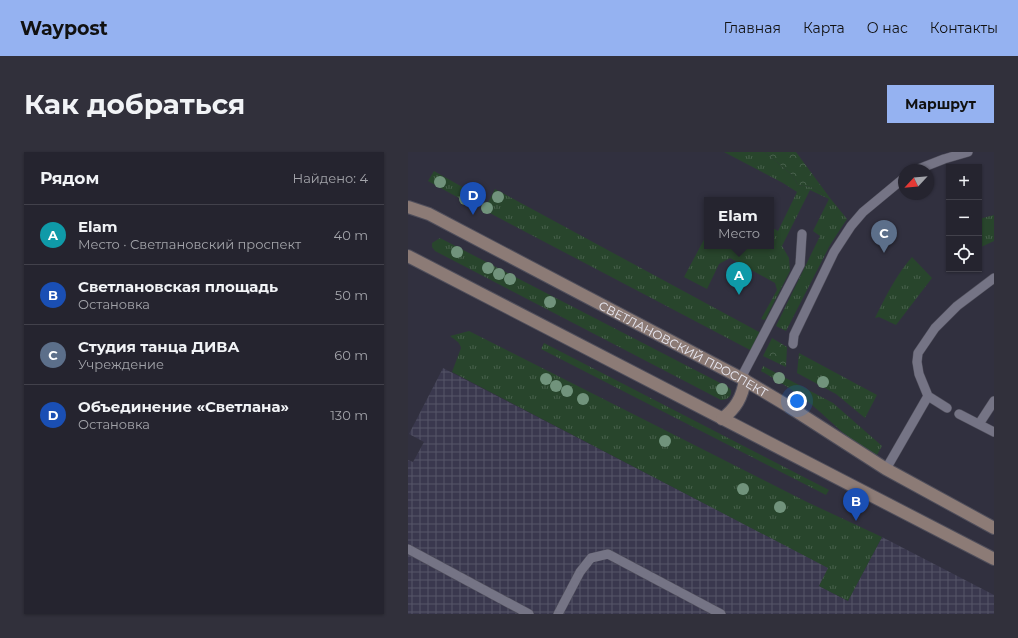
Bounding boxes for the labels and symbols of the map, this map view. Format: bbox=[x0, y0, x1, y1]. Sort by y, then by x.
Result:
north arrow bbox=[898, 164, 934, 200]
pin: D bbox=[460, 182, 486, 215]
pin: C bbox=[871, 220, 897, 253]
pin: A bbox=[726, 262, 752, 295]
street label: СВЕТЛАНОВСКИЙ ПРОСПЕКТ bbox=[596, 297, 771, 400]
your location bbox=[787, 391, 807, 411]
pin: B bbox=[843, 488, 869, 521]

